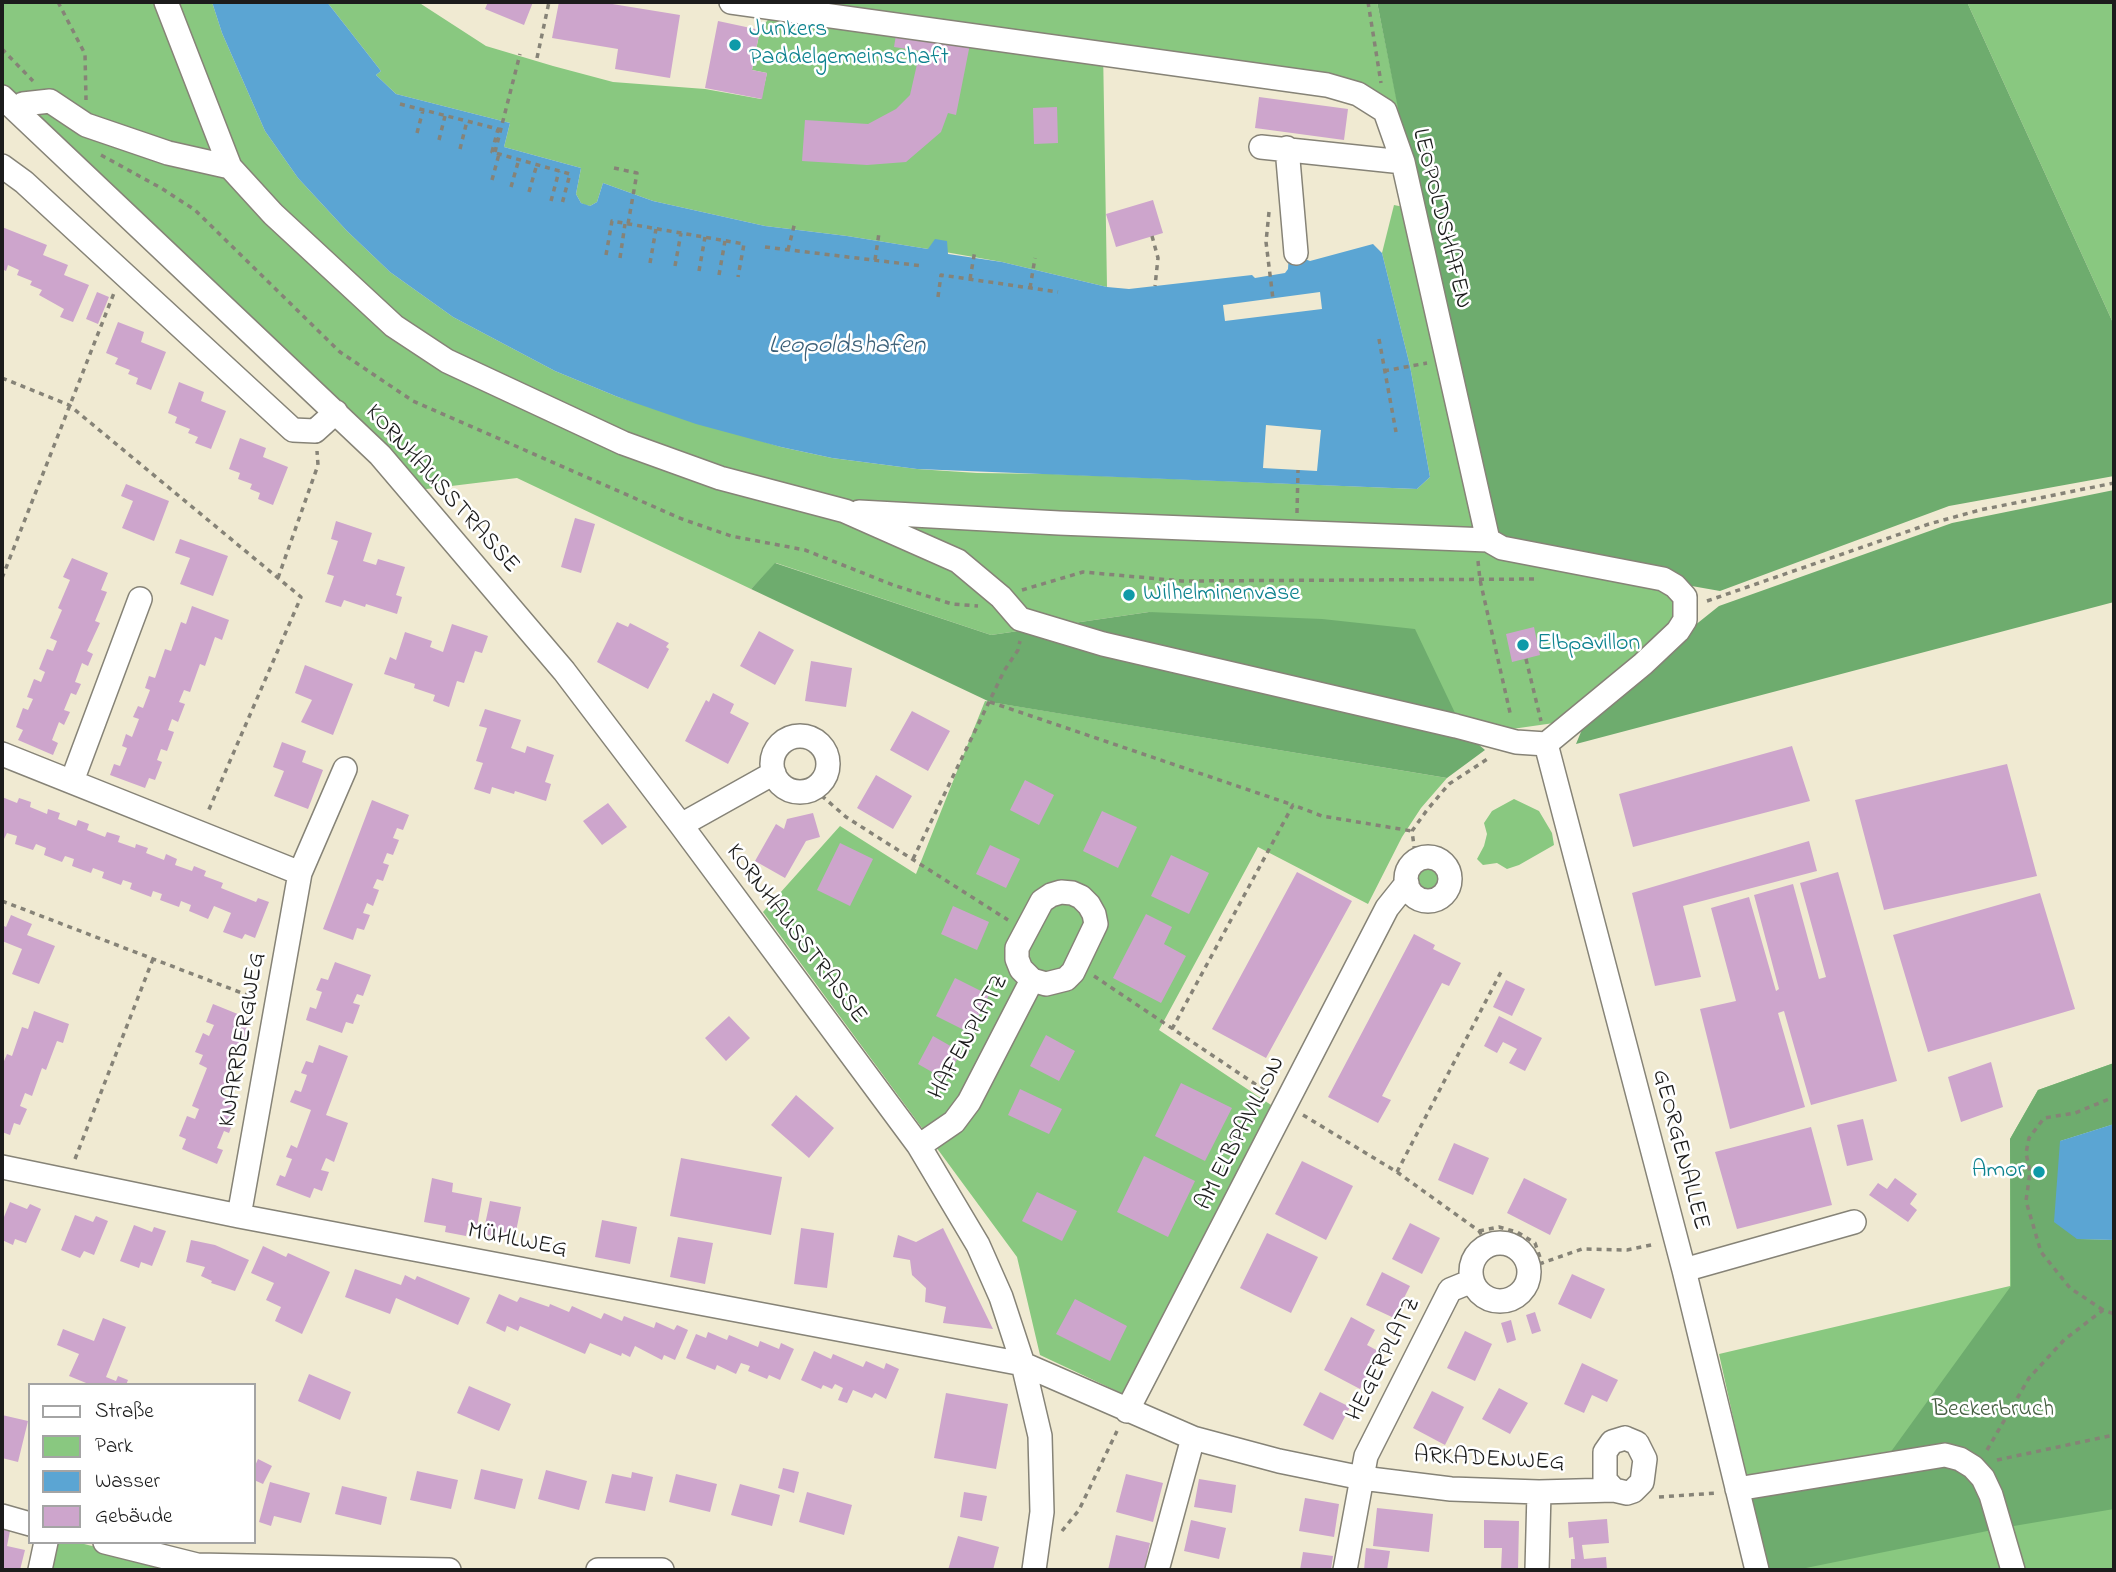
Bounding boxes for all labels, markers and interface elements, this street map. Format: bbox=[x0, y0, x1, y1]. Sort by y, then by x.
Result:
place label: Junkers Paddelgemeinschaft bbox=[749, 17, 949, 73]
marker: Junkers Paddelgemeinschaft bbox=[727, 37, 743, 53]
street label: LEOPOLDSHAFEN bbox=[1404, 126, 1476, 312]
water label: Leopoldshafen bbox=[769, 332, 925, 364]
street label: KORNHAUSSTRASSE bbox=[358, 400, 524, 580]
place label: Wilhelminenvase bbox=[1143, 581, 1300, 609]
marker: Wilhelminenvase bbox=[1121, 587, 1137, 603]
place label: Elbpavillon bbox=[1537, 631, 1640, 659]
marker: Elbpavillon bbox=[1515, 637, 1531, 653]
street label: KORNHAUSSTRASSE bbox=[718, 840, 872, 1030]
street label: KNARRBERGWEG bbox=[214, 951, 274, 1129]
street label: HAFENPLATZ bbox=[924, 970, 1016, 1106]
street label: AM ELBPAVILLON bbox=[1191, 1052, 1293, 1216]
street label: GEORGENALLEE bbox=[1644, 1067, 1714, 1233]
place label: Amor bbox=[1972, 1158, 2025, 1186]
marker: Amor bbox=[2031, 1164, 2047, 1180]
street label: MÜHLWEG bbox=[465, 1218, 569, 1266]
street label: HEGERPLATZ bbox=[1342, 1293, 1428, 1427]
legend bbox=[28, 1383, 256, 1544]
text: Straße bbox=[95, 1397, 154, 1427]
park label: Beckerbruch bbox=[1932, 1397, 2054, 1425]
text: Park bbox=[95, 1432, 133, 1462]
street label: ARKADENWEG bbox=[1413, 1443, 1565, 1479]
text: Wasser bbox=[95, 1467, 160, 1497]
text: Gebäude bbox=[95, 1502, 172, 1532]

